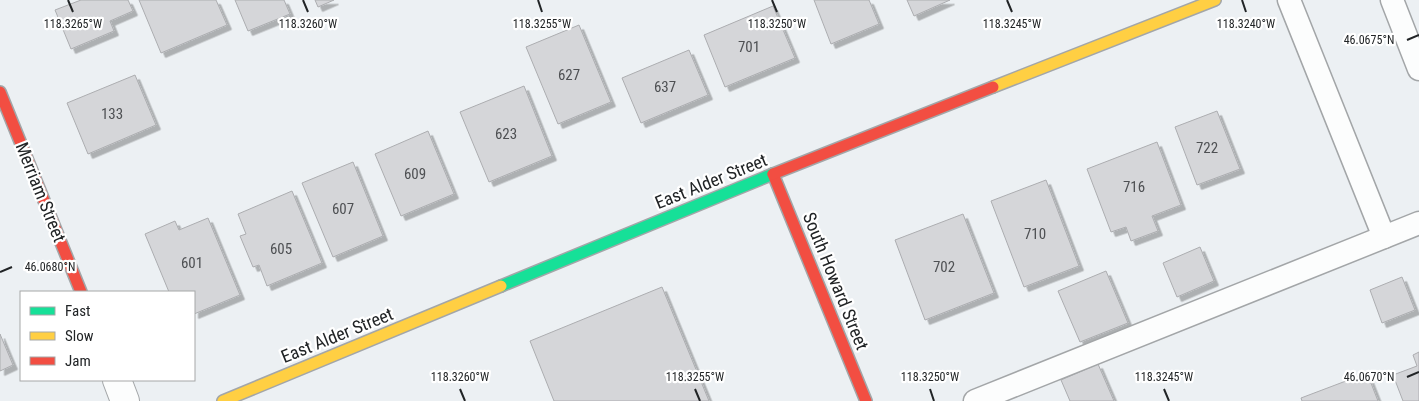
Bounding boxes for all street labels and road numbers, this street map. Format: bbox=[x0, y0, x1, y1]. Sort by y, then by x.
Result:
street label: Merriam Street bbox=[11, 139, 71, 245]
street label: East Alder Street bbox=[652, 149, 770, 213]
street label: South Howard Street bbox=[799, 209, 873, 353]
street label: East Alder Street bbox=[278, 303, 396, 367]

